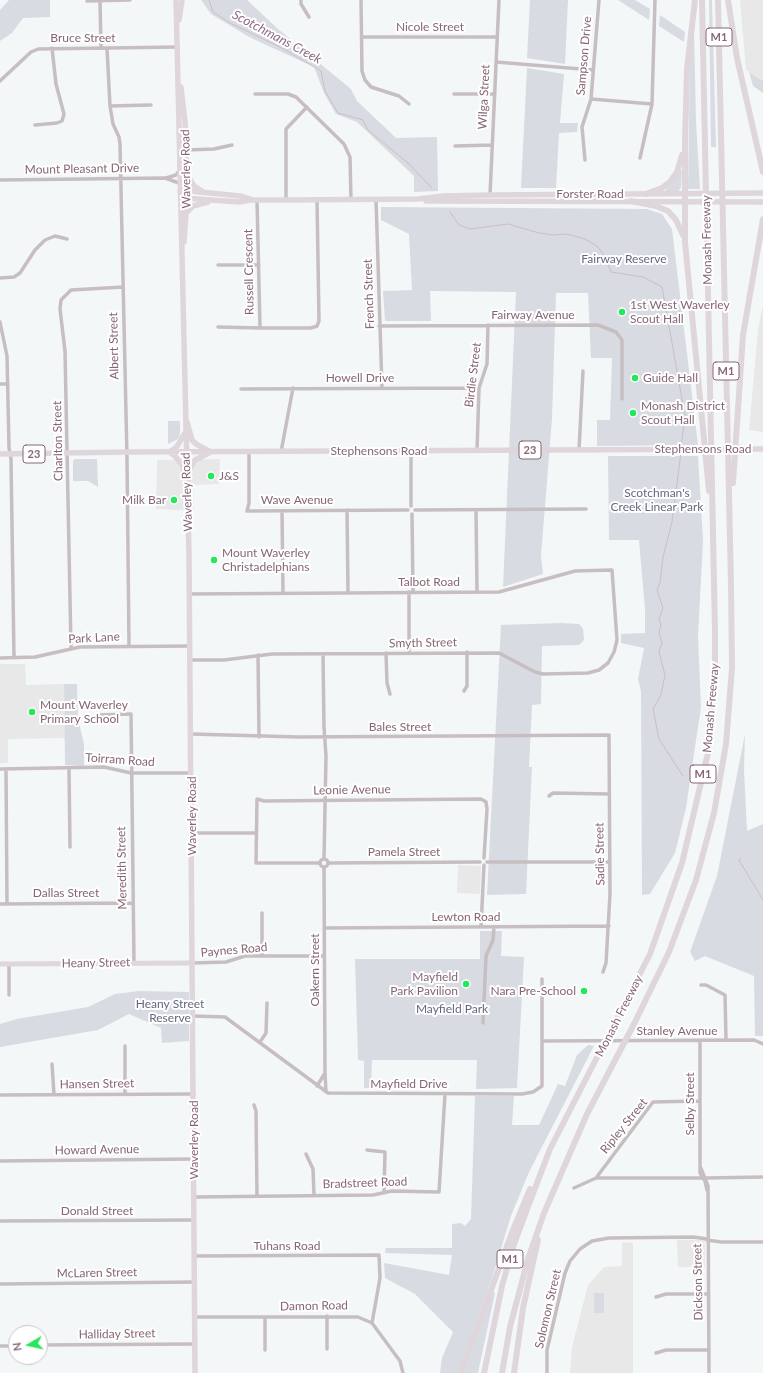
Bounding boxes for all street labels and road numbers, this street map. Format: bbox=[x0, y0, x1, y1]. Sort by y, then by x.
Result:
street label: Sampson Drive bbox=[573, 16, 595, 96]
street label: Nicole Street bbox=[396, 20, 464, 34]
road number: M1 bbox=[706, 28, 732, 46]
street label: Bruce Street bbox=[50, 31, 116, 45]
street label: Wilga Street bbox=[475, 64, 493, 130]
street label: Waverley Road bbox=[178, 129, 194, 209]
street label: Mount Pleasant Drive bbox=[25, 161, 139, 177]
street label: Forster Road bbox=[556, 187, 624, 201]
street label: Monash Freeway bbox=[699, 195, 715, 285]
street label: Russell Crescent bbox=[241, 229, 257, 315]
street label: French Street bbox=[361, 259, 377, 329]
street label: Fairway Avenue bbox=[491, 308, 575, 322]
street label: Albert Street bbox=[106, 312, 122, 380]
street label: Birdie Street bbox=[462, 342, 484, 408]
road number: M1 bbox=[713, 362, 739, 380]
street label: Howell Drive bbox=[326, 371, 394, 385]
street label: Charlton Street bbox=[50, 401, 66, 481]
road number: 23 bbox=[519, 441, 541, 459]
street label: Stephensons Road bbox=[655, 442, 751, 456]
street label: Stephensons Road bbox=[331, 444, 427, 458]
road number: 23 bbox=[23, 445, 45, 463]
street label: Waverley Road bbox=[178, 452, 196, 532]
street label: Wave Avenue bbox=[261, 493, 333, 507]
street label: Talbot Road bbox=[398, 575, 460, 589]
street label: Park Lane bbox=[68, 629, 120, 647]
street label: Smyth Street bbox=[389, 635, 457, 651]
street label: Monash Freeway bbox=[700, 663, 722, 753]
street label: Bales Street bbox=[369, 720, 431, 734]
street label: Toirram Road bbox=[85, 750, 155, 770]
road number: M1 bbox=[690, 765, 716, 783]
street label: Waverley Road bbox=[185, 776, 199, 856]
street label: Leonie Avenue bbox=[313, 782, 391, 798]
street label: Sadie Street bbox=[592, 822, 608, 886]
street label: Meredith Street bbox=[114, 826, 130, 910]
street label: Pamela Street bbox=[368, 845, 440, 859]
street label: Dallas Street bbox=[33, 886, 99, 900]
street label: Lewton Road bbox=[432, 910, 500, 924]
street label: Oakern Street bbox=[308, 933, 322, 1007]
street label: Paynes Road bbox=[200, 940, 268, 960]
street label: Heany Street bbox=[62, 955, 130, 971]
street label: Monash Freeway bbox=[592, 973, 646, 1059]
street label: Stanley Avenue bbox=[636, 1024, 718, 1038]
street label: Selby Street bbox=[683, 1072, 697, 1136]
street label: Hansen Street bbox=[60, 1076, 134, 1092]
street label: Mayfield Drive bbox=[370, 1077, 448, 1091]
street label: Ripley Street bbox=[597, 1095, 651, 1157]
street label: Waverley Road bbox=[187, 1100, 201, 1180]
street label: Howard Avenue bbox=[55, 1142, 139, 1158]
street label: Bradstreet Road bbox=[322, 1174, 408, 1192]
street label: Donald Street bbox=[61, 1204, 133, 1218]
street label: Tuhans Road bbox=[254, 1239, 320, 1253]
street label: Dickson Street bbox=[690, 1243, 706, 1321]
road number: M1 bbox=[497, 1250, 523, 1268]
street label: McLaren Street bbox=[57, 1265, 137, 1281]
street label: Solomon Street bbox=[532, 1268, 564, 1350]
street label: Damon Road bbox=[280, 1298, 348, 1314]
street label: Halliday Street bbox=[78, 1326, 156, 1342]

